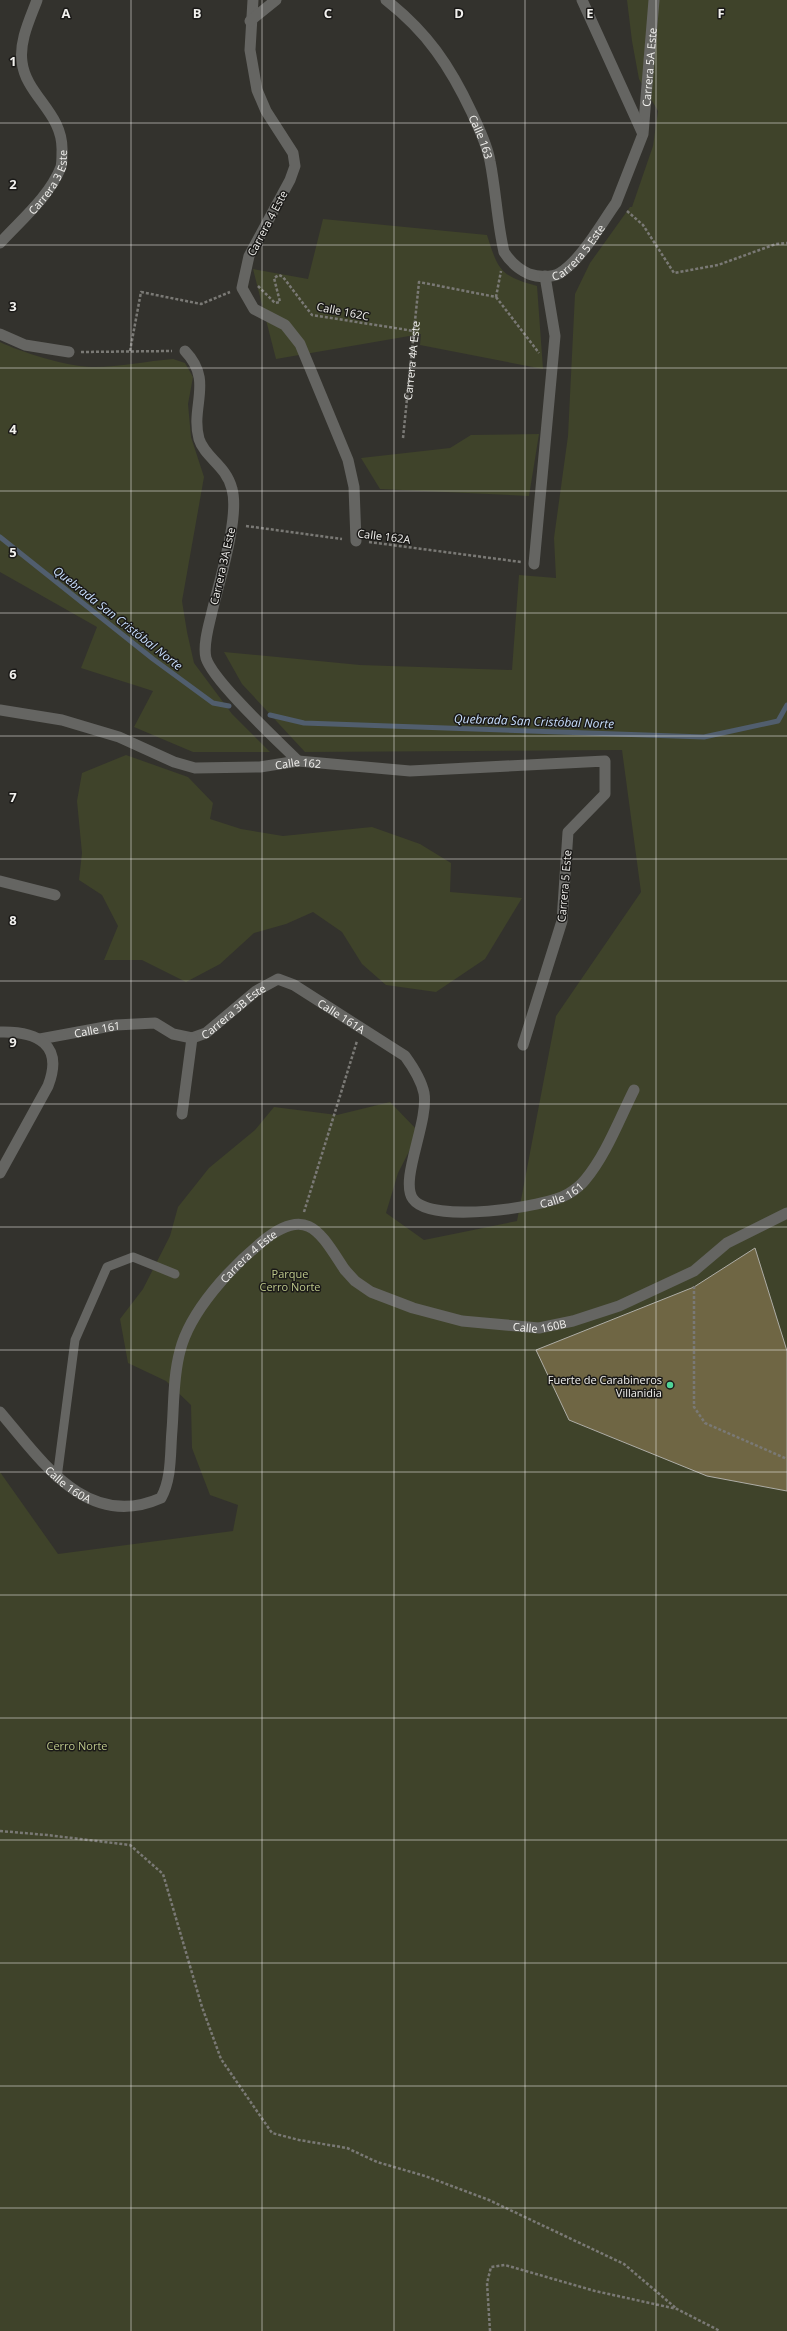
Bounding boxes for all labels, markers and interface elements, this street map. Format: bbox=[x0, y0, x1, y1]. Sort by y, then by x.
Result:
text: A bbox=[62, 4, 71, 22]
text: B bbox=[193, 4, 202, 22]
text: C bbox=[324, 4, 332, 22]
text: D bbox=[454, 4, 464, 22]
text: E bbox=[586, 4, 594, 22]
text: F bbox=[717, 4, 725, 22]
street label: Carrera 5A Este bbox=[638, 27, 659, 107]
text: 1 bbox=[9, 52, 17, 70]
street label: Calle 163 bbox=[466, 112, 497, 160]
street label: Carrera 3 Este bbox=[24, 150, 70, 217]
text: 2 bbox=[9, 175, 17, 193]
street label: Carrera 4 Este bbox=[243, 188, 291, 258]
street label: Carrera 5 Este bbox=[550, 221, 608, 283]
text: 3 bbox=[9, 297, 17, 315]
street label: Calle 162C bbox=[315, 299, 371, 323]
street label: Carrera 4A Este bbox=[399, 320, 422, 401]
text: 4 bbox=[9, 420, 17, 438]
street label: Calle 162A bbox=[357, 525, 411, 547]
street label: Carrera 3A Este bbox=[206, 526, 238, 606]
text: 5 bbox=[9, 543, 17, 561]
water label: Quebrada San Cristóbal Norte bbox=[50, 562, 186, 674]
text: 6 bbox=[9, 665, 17, 683]
water label: Quebrada San Cristóbal Norte bbox=[454, 710, 614, 732]
street label: Calle 162 bbox=[274, 753, 322, 772]
text: 7 bbox=[9, 788, 17, 806]
street label: Carrera 5 Este bbox=[553, 849, 575, 923]
text: 8 bbox=[9, 911, 17, 929]
street label: Carrera 3B Este bbox=[199, 980, 268, 1042]
street label: Calle 161A bbox=[315, 995, 368, 1036]
street label: Calle 161 bbox=[73, 1017, 120, 1040]
text: 9 bbox=[9, 1033, 17, 1051]
street label: Calle 161 bbox=[538, 1178, 586, 1211]
street label: Carrera 4 Este bbox=[216, 1226, 279, 1286]
park label: Parque Cerro Norte bbox=[259, 1266, 321, 1294]
street label: Calle 160B bbox=[512, 1315, 568, 1336]
place label: Fuerte de Carabineros Villanidia bbox=[548, 1372, 662, 1400]
marker: Fuerte de Carabineros Villanidia bbox=[665, 1380, 675, 1390]
street label: Calle 160A bbox=[43, 1462, 94, 1506]
park label: Cerro Norte bbox=[46, 1738, 108, 1753]

